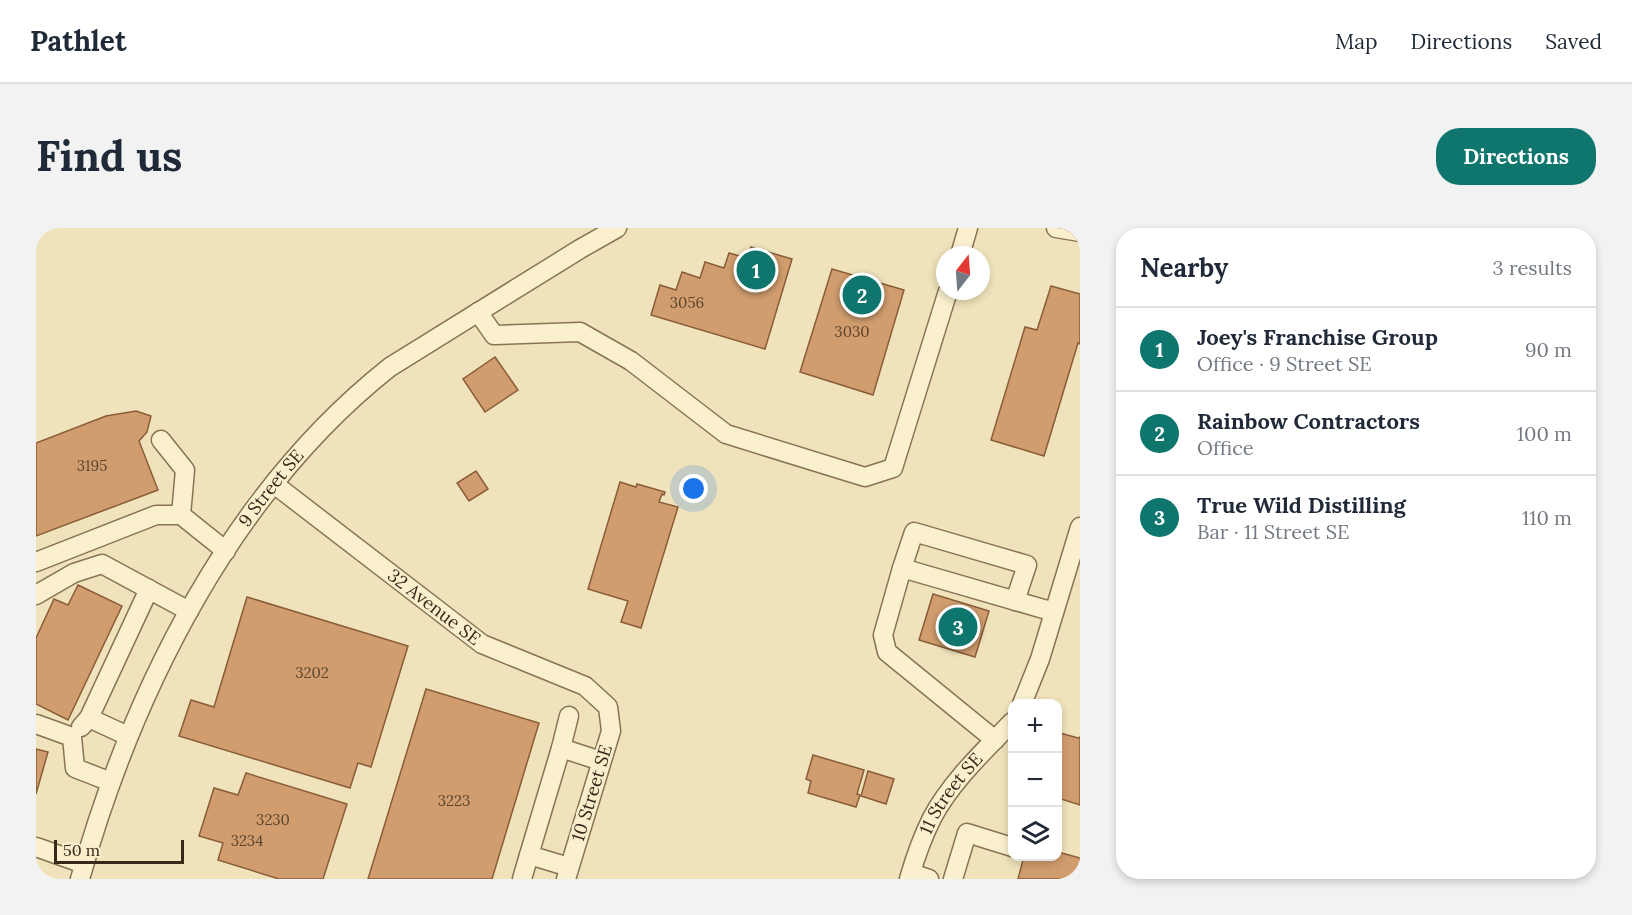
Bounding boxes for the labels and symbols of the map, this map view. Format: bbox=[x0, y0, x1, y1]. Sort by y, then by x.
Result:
north arrow bbox=[936, 246, 990, 300]
pin: 1 bbox=[736, 248, 776, 292]
pin: 2 bbox=[842, 272, 882, 318]
house number: 3056 bbox=[670, 293, 704, 312]
house number: 3030 bbox=[834, 322, 870, 341]
street label: 9 Street SE bbox=[233, 444, 308, 531]
house number: 3195 bbox=[77, 456, 107, 475]
your location bbox=[679, 474, 708, 503]
street label: 32 Avenue SE bbox=[383, 564, 486, 650]
pin: 3 bbox=[938, 604, 978, 650]
house number: 3202 bbox=[295, 663, 329, 682]
street label: 10 Street SE bbox=[566, 742, 617, 844]
street label: 11 Street SE bbox=[914, 748, 987, 838]
house number: 3223 bbox=[438, 791, 470, 810]
house number: 3230 bbox=[256, 810, 290, 829]
house number: 3234 bbox=[231, 831, 263, 850]
scale bar bbox=[54, 837, 184, 864]

